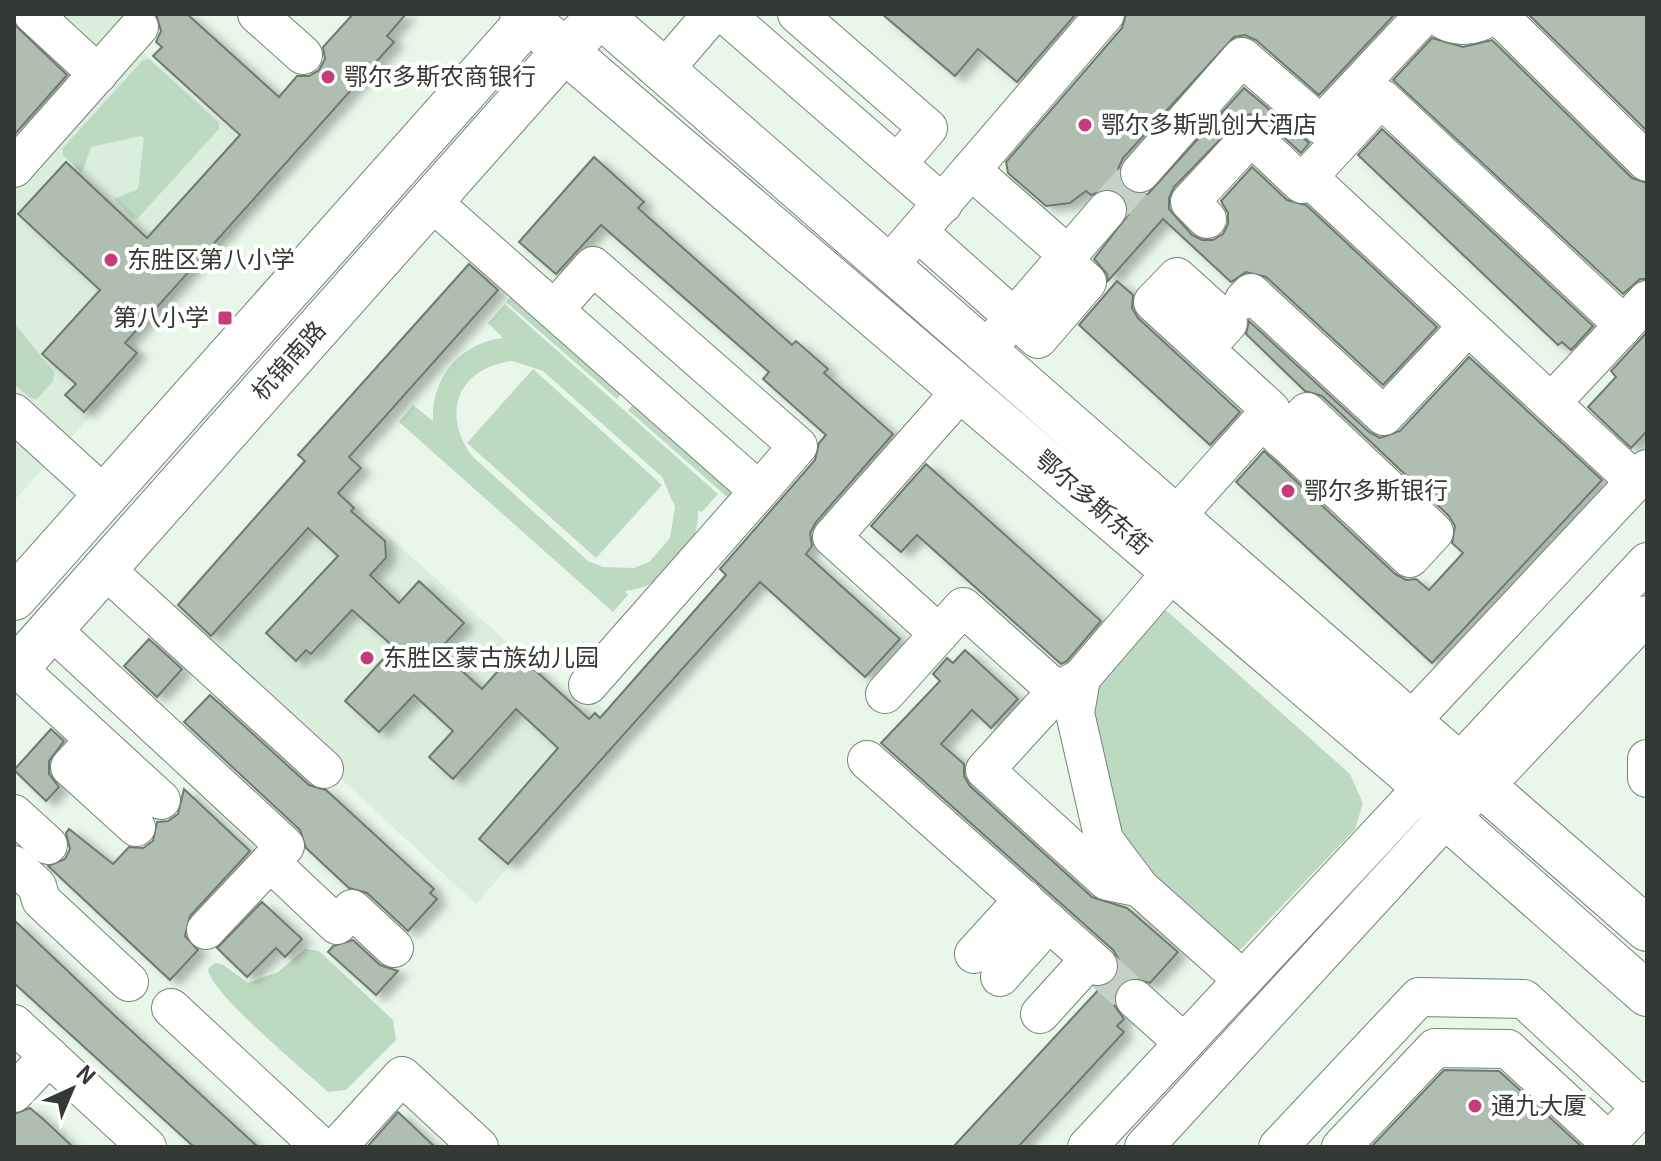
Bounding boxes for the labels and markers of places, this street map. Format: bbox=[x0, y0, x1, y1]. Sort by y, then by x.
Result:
place label: 鄂尔多斯农商银行 bbox=[344, 57, 536, 92]
marker: 鄂尔多斯农商银行 bbox=[319, 68, 337, 86]
place label: 鄂尔多斯凯创大酒店 bbox=[1101, 105, 1317, 140]
marker: 鄂尔多斯凯创大酒店 bbox=[1076, 116, 1094, 134]
place label: 东胜区第八小学 bbox=[127, 240, 295, 275]
marker: 东胜区第八小学 bbox=[102, 251, 120, 269]
place label: 第八小学 bbox=[113, 298, 209, 333]
marker: 第八小学 bbox=[216, 309, 234, 327]
place label: 鄂尔多斯银行 bbox=[1304, 471, 1448, 506]
marker: 鄂尔多斯银行 bbox=[1279, 482, 1297, 500]
place label: 东胜区蒙古族幼儿园 bbox=[383, 638, 599, 673]
marker: 东胜区蒙古族幼儿园 bbox=[358, 649, 376, 667]
place label: 通九大厦 bbox=[1491, 1086, 1587, 1121]
marker: 通九大厦 bbox=[1466, 1097, 1484, 1115]

